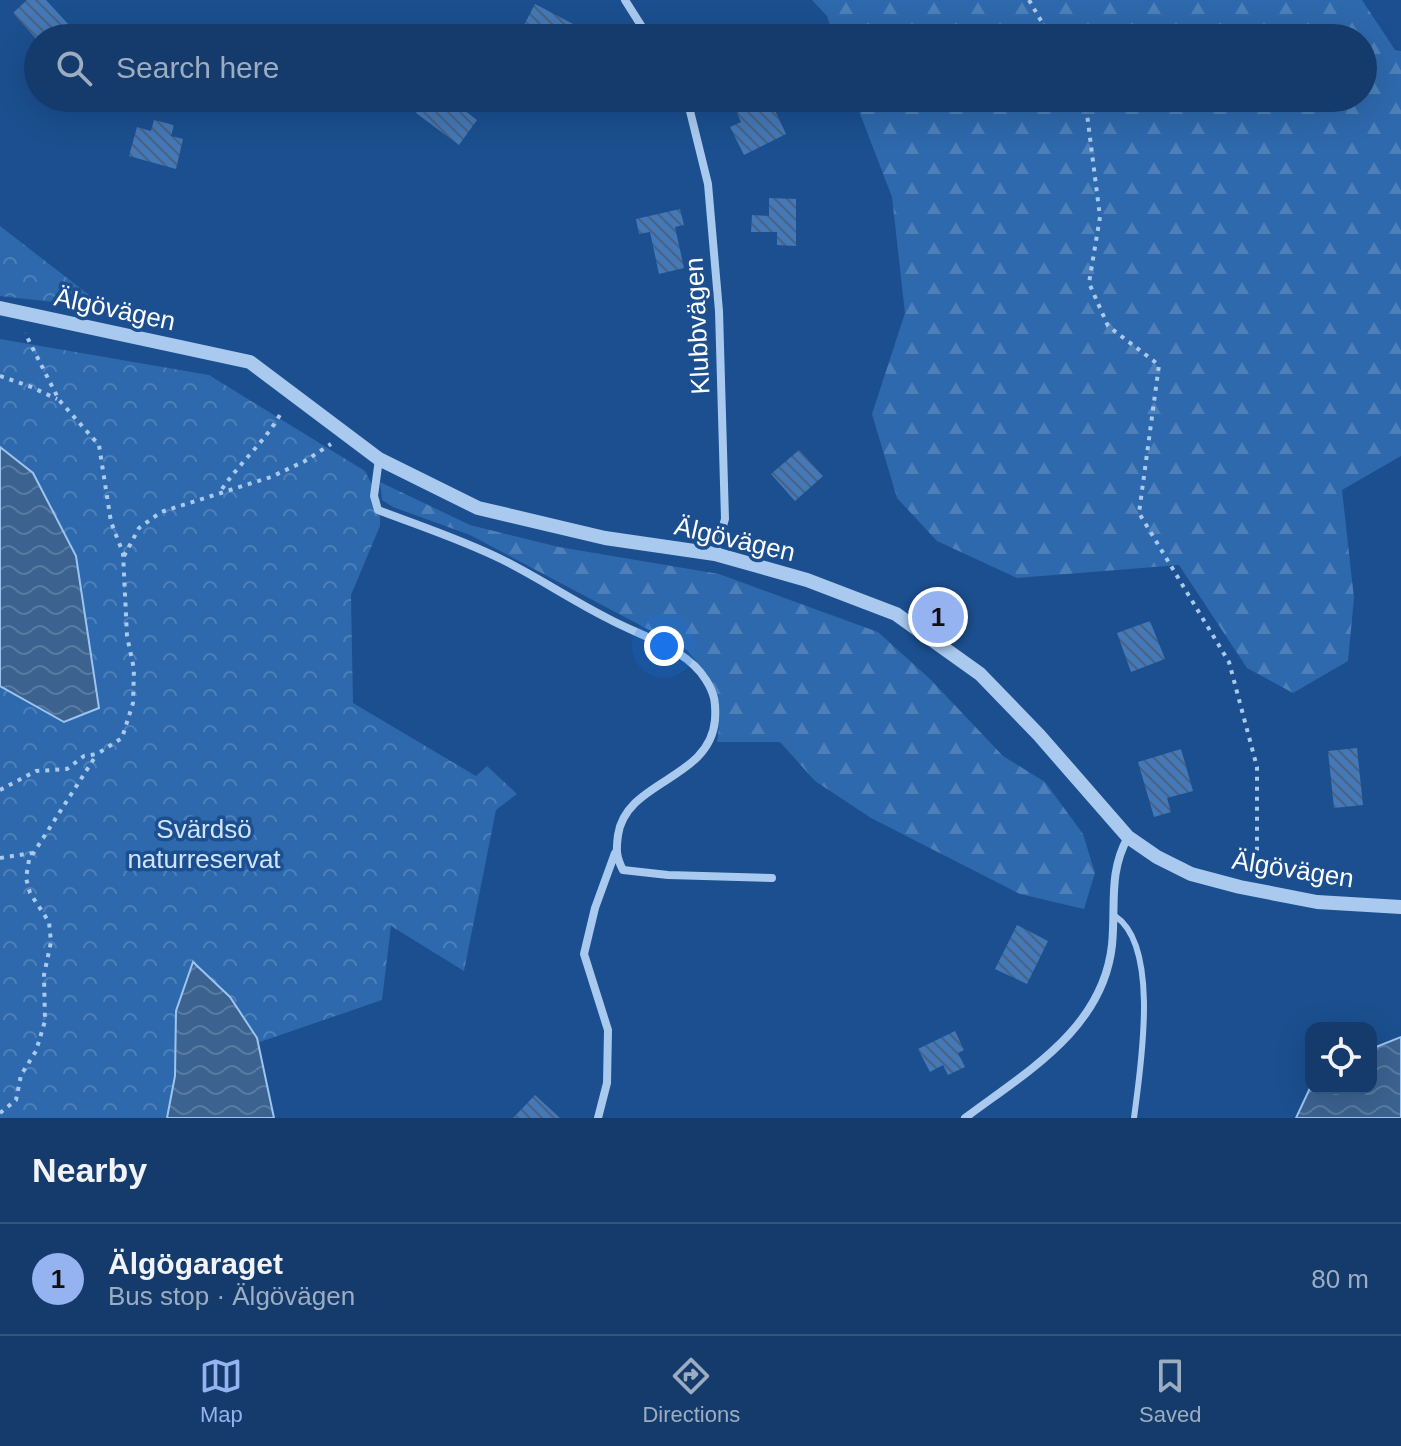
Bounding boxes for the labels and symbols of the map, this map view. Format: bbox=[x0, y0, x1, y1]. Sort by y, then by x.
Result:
street label: Klubbvägen bbox=[678, 257, 716, 395]
street label: Älgövägen bbox=[52, 282, 178, 336]
street label: Älgövägen bbox=[672, 511, 798, 567]
pin: 1 bbox=[912, 587, 964, 647]
your location bbox=[644, 626, 684, 666]
park label: Svärdsö naturreservat bbox=[127, 814, 281, 874]
street label: Älgövägen bbox=[1230, 845, 1356, 893]

